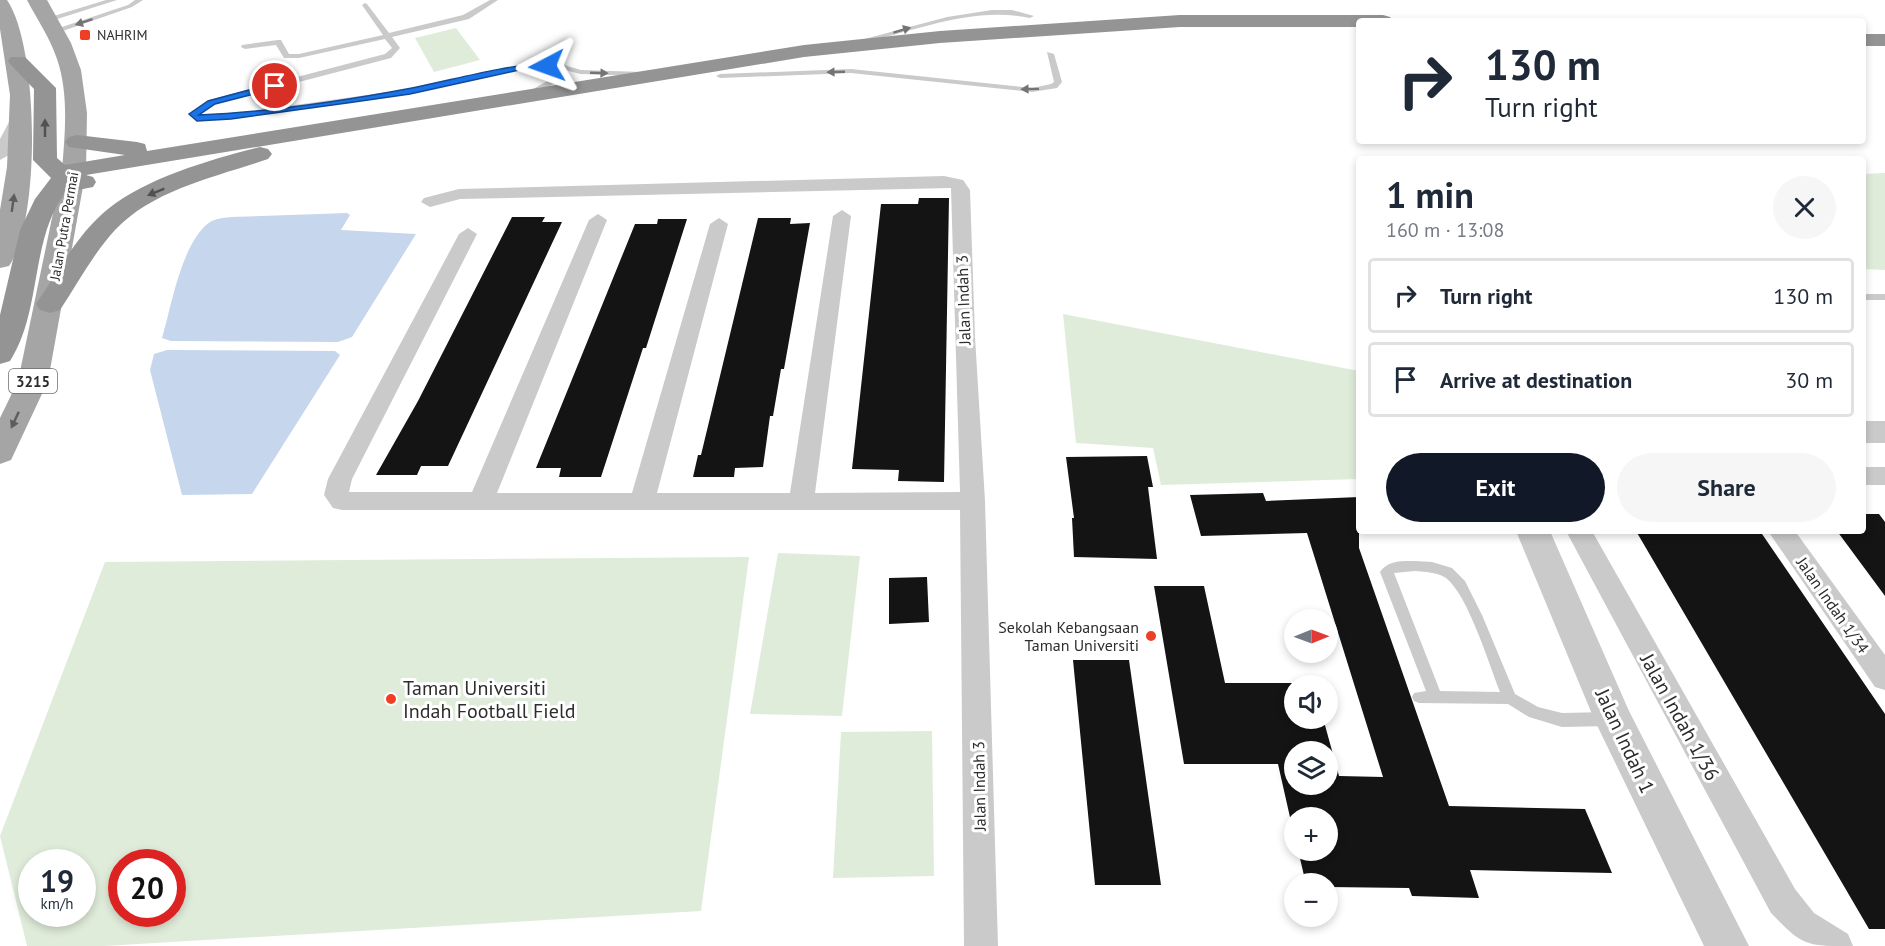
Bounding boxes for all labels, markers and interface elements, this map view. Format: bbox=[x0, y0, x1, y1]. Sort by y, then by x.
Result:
one-way arrow bbox=[75, 17, 93, 27]
one-way arrow bbox=[893, 25, 911, 34]
place label: NAHRIM bbox=[97, 26, 148, 44]
marker: NAHRIM bbox=[78, 28, 92, 42]
position arrow bbox=[515, 34, 579, 98]
text: 130 m bbox=[1485, 37, 1601, 92]
icon: right bbox=[1386, 42, 1464, 120]
pin bbox=[249, 60, 300, 111]
one-way arrow bbox=[827, 67, 846, 76]
one-way arrow bbox=[590, 68, 609, 77]
icon: arrive bbox=[258, 69, 291, 102]
one-way arrow bbox=[1021, 84, 1040, 94]
text: Turn right bbox=[1485, 90, 1598, 124]
one-way arrow bbox=[40, 118, 50, 137]
street label: Jalan Putra Permai bbox=[45, 170, 82, 283]
text: 1 min bbox=[1386, 171, 1474, 218]
button: close bbox=[1773, 176, 1836, 239]
one-way arrow bbox=[147, 188, 165, 197]
one-way arrow bbox=[8, 193, 17, 212]
text: 160 m · 13:08 bbox=[1386, 217, 1504, 243]
street label: Jalan Indah 3 bbox=[951, 255, 975, 346]
icon: right bbox=[1389, 279, 1422, 312]
text: Turn right bbox=[1440, 282, 1532, 310]
text: 130 m bbox=[1773, 282, 1833, 310]
icon: arrive bbox=[1389, 363, 1422, 396]
text: Arrive at destination bbox=[1440, 366, 1632, 394]
text: 30 m bbox=[1785, 366, 1833, 394]
road number: 3215 bbox=[9, 369, 57, 393]
one-way arrow bbox=[10, 411, 19, 428]
button: Exit bbox=[1386, 453, 1605, 522]
button: Share bbox=[1617, 453, 1836, 522]
street label: Jalan Indah 1/34 bbox=[1792, 552, 1874, 657]
north arrow bbox=[1284, 609, 1338, 663]
map controls bbox=[1284, 609, 1338, 927]
place label: Sekolah Kebangsaan Taman Universiti bbox=[998, 617, 1139, 655]
marker: Sekolah Kebangsaan Taman Universiti bbox=[1144, 629, 1158, 643]
street label: Jalan Indah 1/36 bbox=[1634, 648, 1726, 785]
place label: Taman Universiti Indah Football Field bbox=[403, 675, 575, 724]
button: sound bbox=[1284, 675, 1338, 729]
street label: Jalan Indah 1 bbox=[1589, 684, 1661, 797]
marker: Taman Universiti Indah Football Field bbox=[384, 692, 398, 706]
street label: Jalan Indah 3 bbox=[968, 741, 990, 832]
button: layers bbox=[1284, 741, 1338, 795]
button: + bbox=[1284, 807, 1338, 861]
speed limit sign: 20 bbox=[108, 849, 186, 927]
text: 19 bbox=[40, 861, 74, 900]
button: − bbox=[1284, 873, 1338, 927]
text: km/h bbox=[41, 894, 73, 913]

